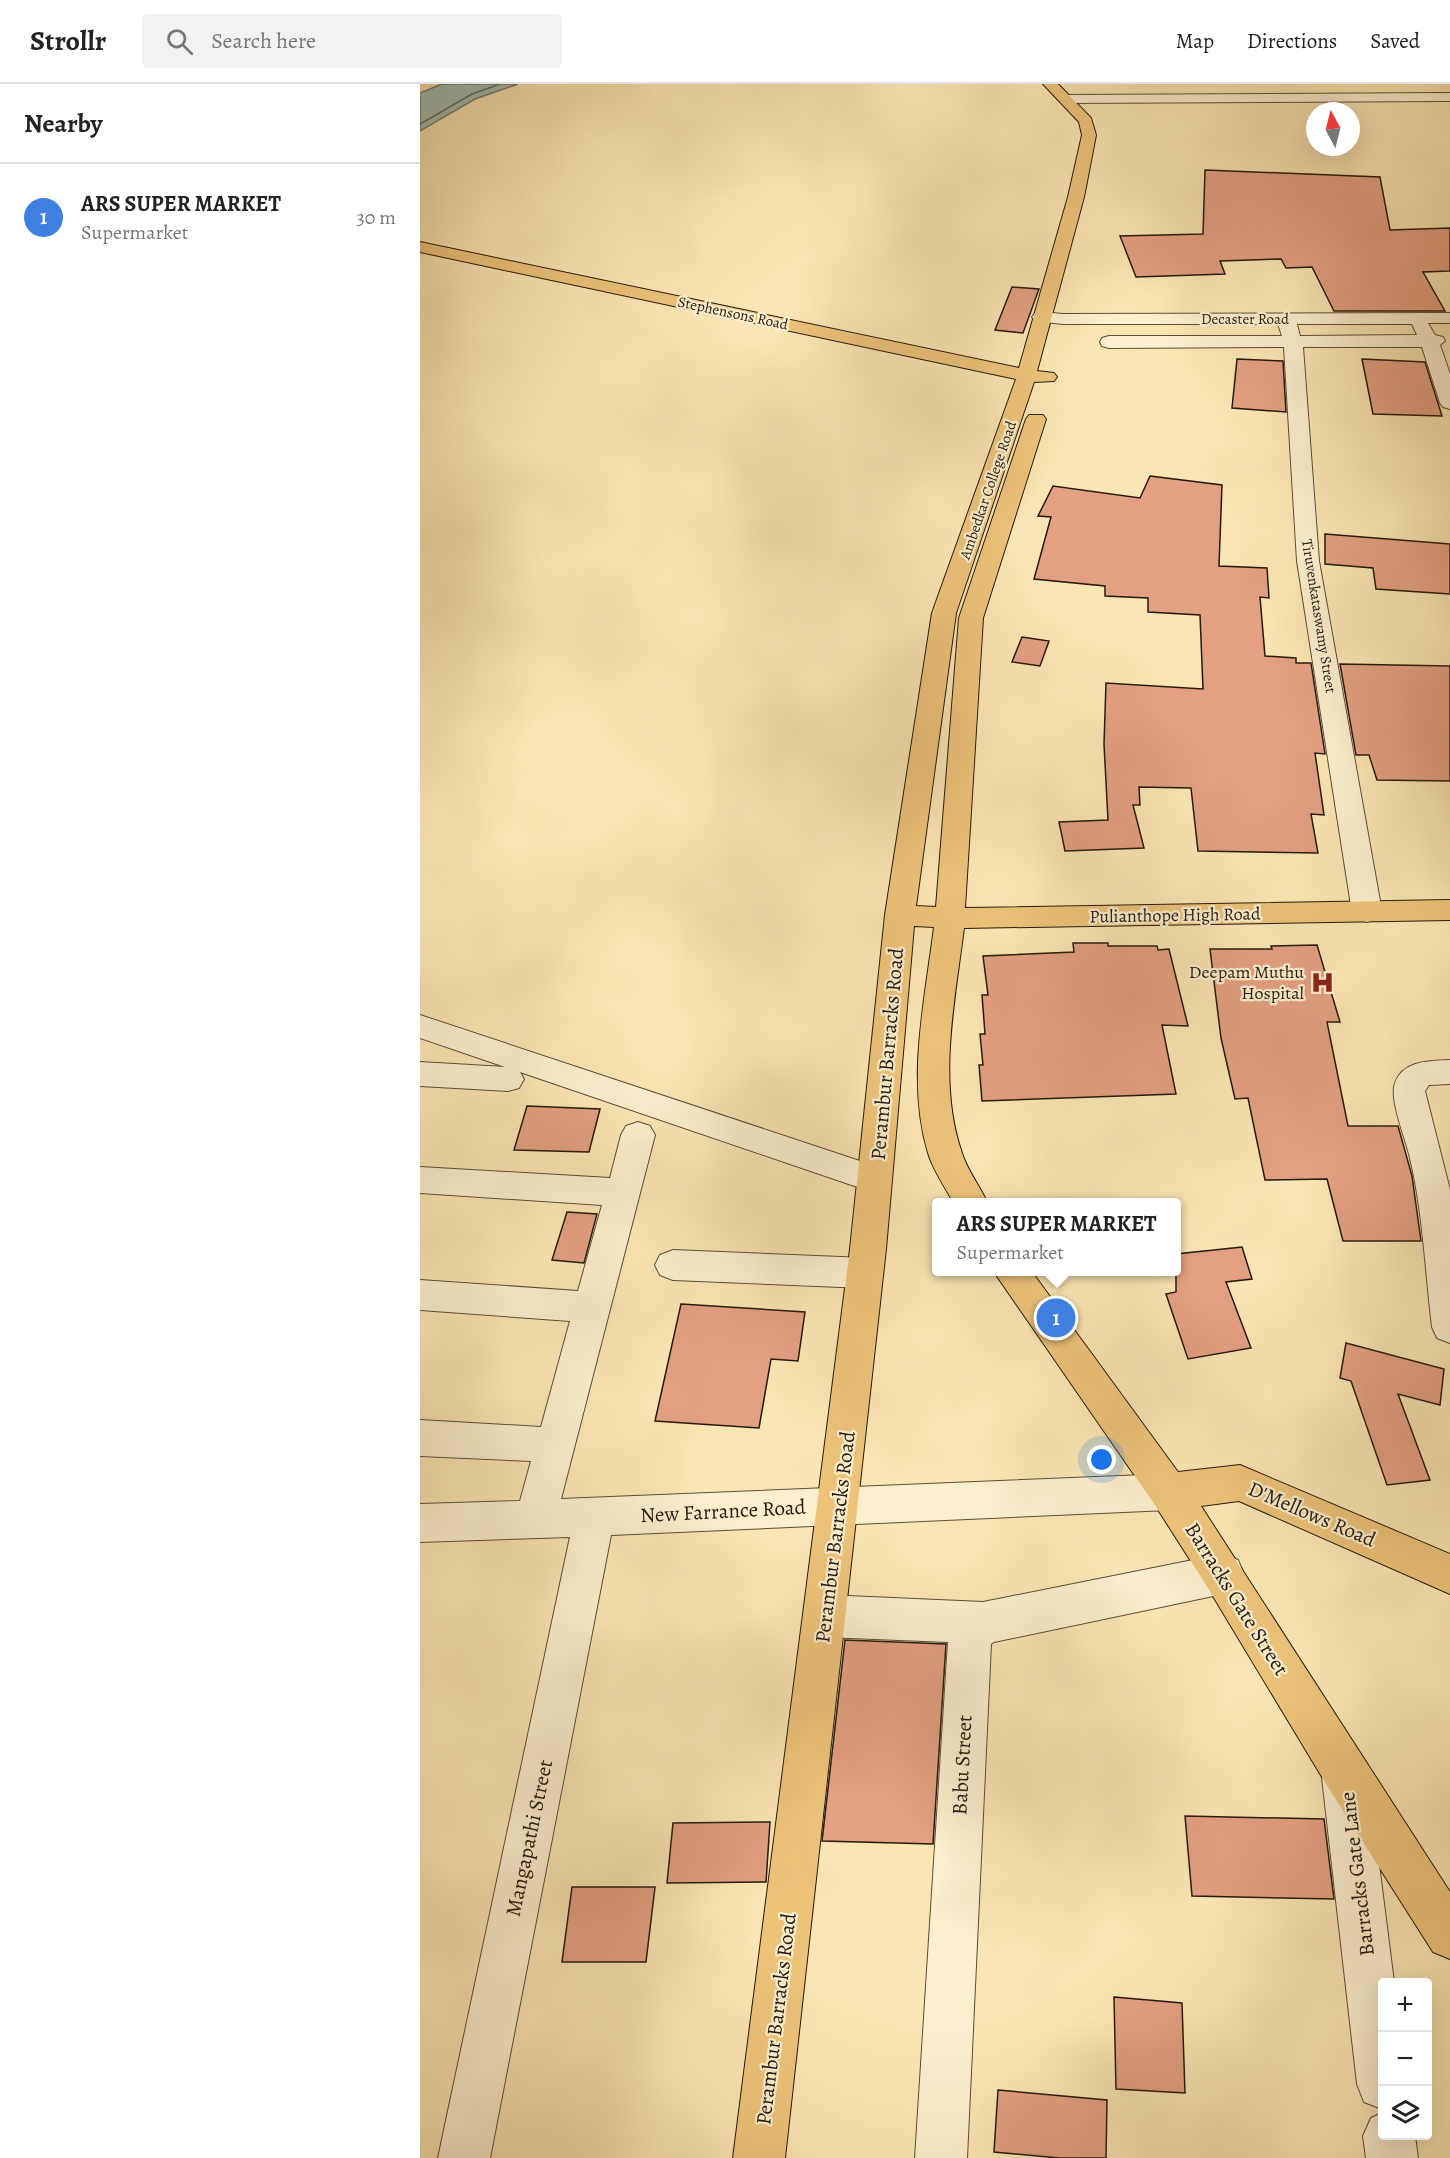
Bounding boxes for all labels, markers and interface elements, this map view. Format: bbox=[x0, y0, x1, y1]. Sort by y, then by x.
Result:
search box bbox=[142, 14, 562, 68]
text: Strollr bbox=[30, 22, 106, 60]
icon: search bbox=[163, 25, 196, 58]
text: Search here bbox=[211, 26, 316, 56]
text: Map bbox=[1176, 27, 1214, 55]
text: Directions bbox=[1247, 27, 1337, 55]
text: Saved bbox=[1370, 27, 1420, 55]
north arrow bbox=[1306, 102, 1360, 156]
text: Nearby bbox=[24, 106, 103, 141]
text: ARS SUPER MARKET bbox=[81, 189, 281, 219]
text: 1 bbox=[40, 204, 47, 231]
text: 30 m bbox=[356, 204, 396, 231]
text: Supermarket bbox=[81, 219, 188, 246]
street label: Stephensons Road bbox=[676, 292, 791, 335]
street label: Decaster Road bbox=[1201, 309, 1290, 329]
street label: Ambedkar College Road bbox=[955, 417, 1021, 563]
street label: Tiruvenkataswamy Street bbox=[1297, 538, 1341, 694]
street label: Pulianthope High Road bbox=[1089, 902, 1261, 928]
street label: Perambur Barracks Road bbox=[864, 946, 910, 1161]
place label: Deepam Muthu Hospital bbox=[1189, 960, 1305, 1005]
hospital icon: Deepam Muthu Hospital bbox=[1309, 969, 1335, 995]
popup bbox=[932, 1198, 1181, 1276]
text: ARS SUPER MARKET bbox=[957, 1209, 1156, 1239]
text: Supermarket bbox=[957, 1239, 1064, 1266]
pin: 1 bbox=[1036, 1296, 1076, 1340]
street label: Perambur Barracks Road bbox=[808, 1429, 862, 1644]
your location bbox=[1087, 1445, 1116, 1474]
street label: D'Mellows Road bbox=[1244, 1475, 1381, 1554]
street label: New Farrance Road bbox=[640, 1493, 807, 1529]
street label: Barracks Gate Street bbox=[1179, 1517, 1295, 1681]
street label: Babu Street bbox=[945, 1714, 979, 1816]
street label: Mangapathi Street bbox=[499, 1757, 559, 1919]
street label: Barracks Gate Lane bbox=[1333, 1790, 1381, 1958]
street label: Perambur Barracks Road bbox=[749, 1911, 803, 2126]
map controls bbox=[1378, 1978, 1432, 2140]
button: + bbox=[1378, 1978, 1432, 2032]
button: − bbox=[1378, 2032, 1432, 2086]
button: layers bbox=[1378, 2086, 1432, 2140]

